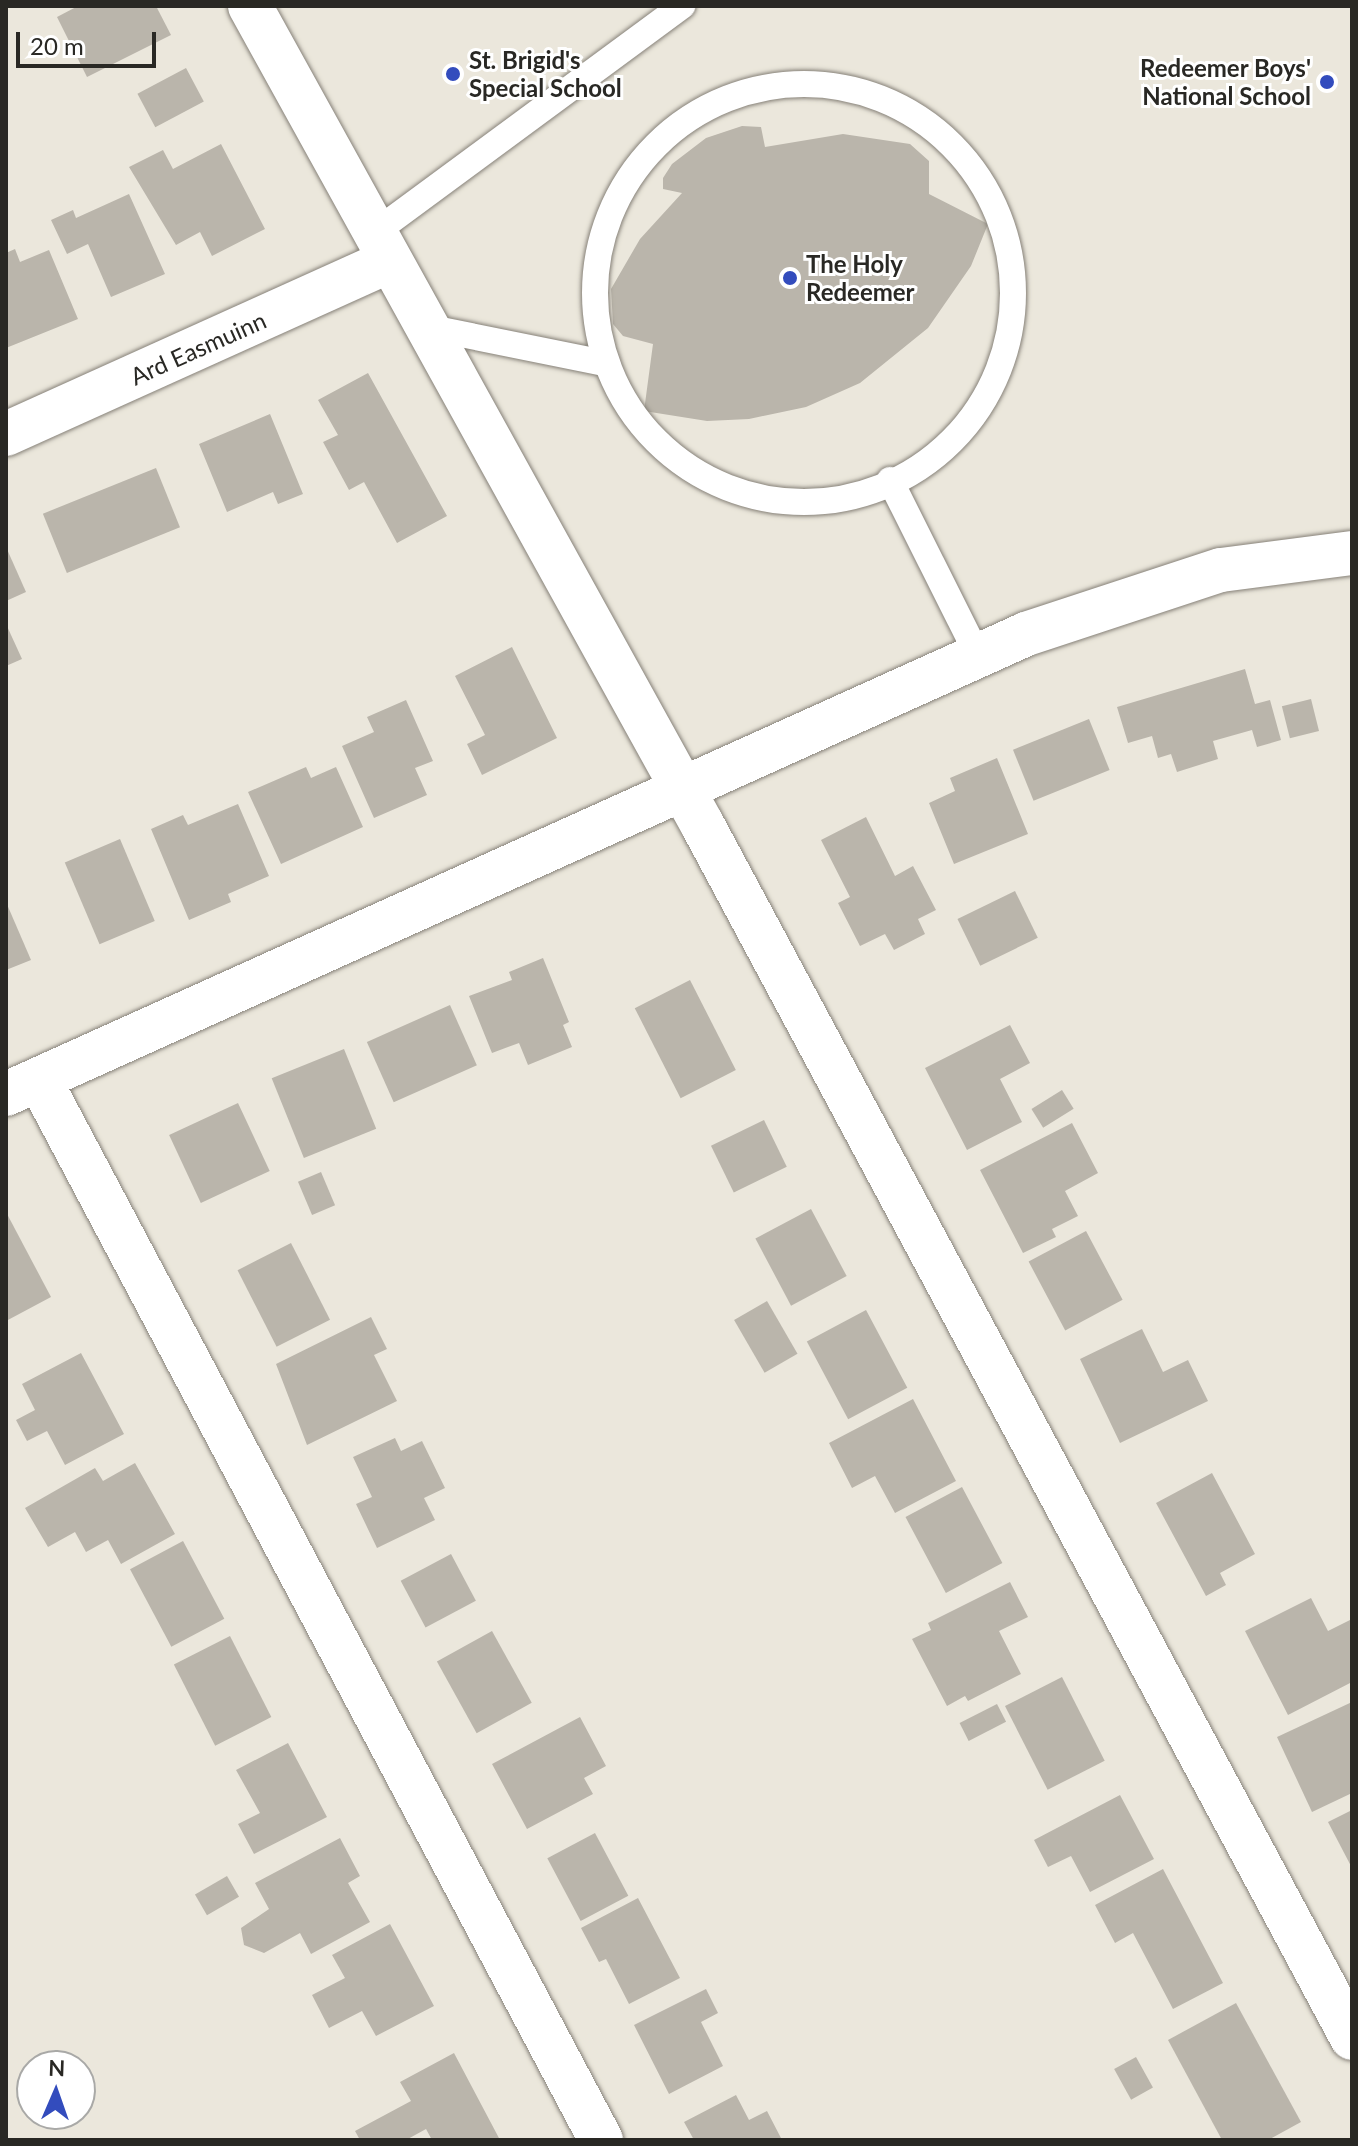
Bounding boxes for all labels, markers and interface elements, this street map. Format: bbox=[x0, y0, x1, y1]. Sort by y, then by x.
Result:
scale bar bbox=[20, 16, 160, 66]
text: 20 m bbox=[30, 31, 84, 60]
place label: St. Brigid's Special School bbox=[469, 46, 622, 102]
place label: Redeemer Boys' National School bbox=[1140, 54, 1311, 110]
marker: St. Brigid's Special School bbox=[444, 65, 462, 83]
marker: Redeemer Boys' National School bbox=[1318, 73, 1336, 91]
place label: The Holy Redeemer bbox=[806, 250, 915, 306]
marker: The Holy Redeemer bbox=[781, 269, 799, 287]
street label: Ard Easmuinn bbox=[126, 305, 270, 391]
north arrow bbox=[16, 2050, 96, 2130]
text: N bbox=[48, 2054, 66, 2081]

